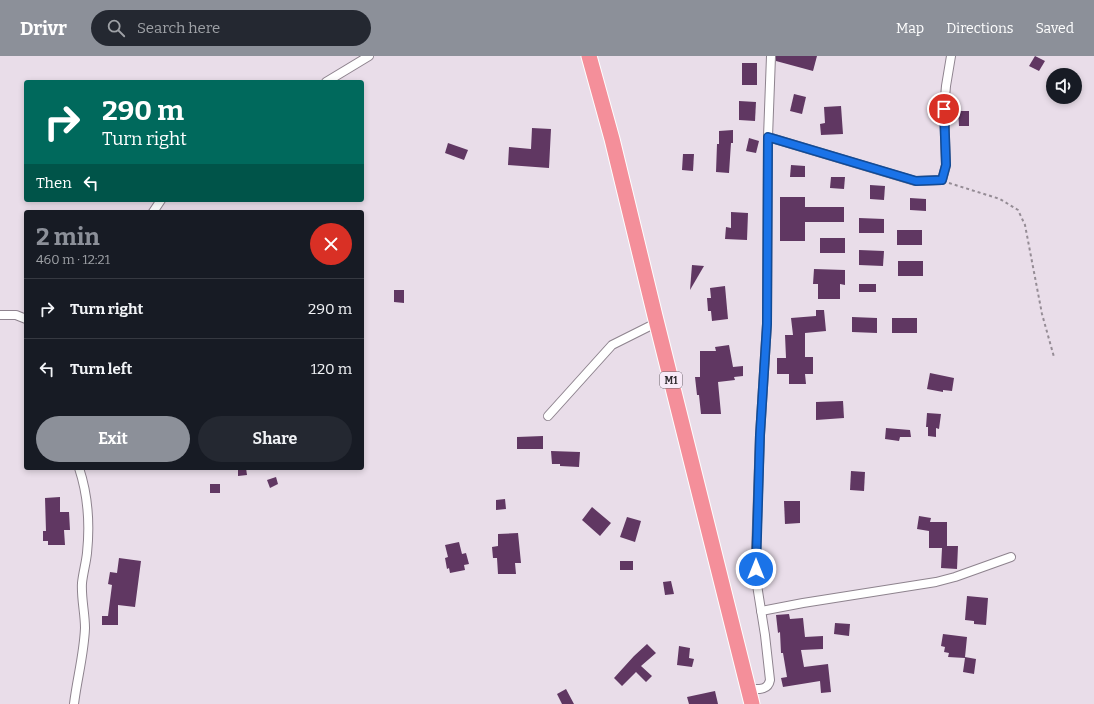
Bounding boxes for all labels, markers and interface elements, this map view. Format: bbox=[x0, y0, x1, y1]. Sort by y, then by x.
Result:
search box bbox=[91, 10, 371, 46]
text: Drivr bbox=[20, 17, 67, 40]
icon: search bbox=[105, 17, 127, 39]
text: Search here bbox=[137, 19, 220, 37]
text: Map bbox=[896, 20, 924, 37]
text: Directions bbox=[946, 20, 1014, 37]
text: Saved bbox=[1036, 20, 1074, 37]
map controls bbox=[1046, 68, 1082, 104]
button: sound bbox=[1046, 68, 1082, 104]
pin bbox=[927, 92, 961, 126]
text: 290 m bbox=[102, 94, 184, 127]
icon: right bbox=[36, 96, 88, 148]
icon: arrive bbox=[933, 98, 955, 120]
text: Turn right bbox=[102, 128, 187, 150]
icon: left bbox=[80, 172, 102, 194]
text: Then bbox=[36, 174, 72, 192]
text: 2 min bbox=[36, 223, 100, 251]
button: close bbox=[310, 223, 352, 265]
text: 460 m · 12:21 bbox=[36, 252, 110, 267]
icon: right bbox=[36, 298, 58, 320]
text: Turn right bbox=[70, 300, 143, 318]
text: 290 m bbox=[308, 300, 352, 318]
icon: left bbox=[36, 358, 58, 380]
text: Turn left bbox=[70, 360, 132, 378]
text: 120 m bbox=[311, 360, 352, 378]
road number: M1 bbox=[660, 372, 682, 388]
button: Exit bbox=[36, 416, 190, 462]
button: Share bbox=[198, 416, 352, 462]
position arrow bbox=[735, 548, 777, 590]

